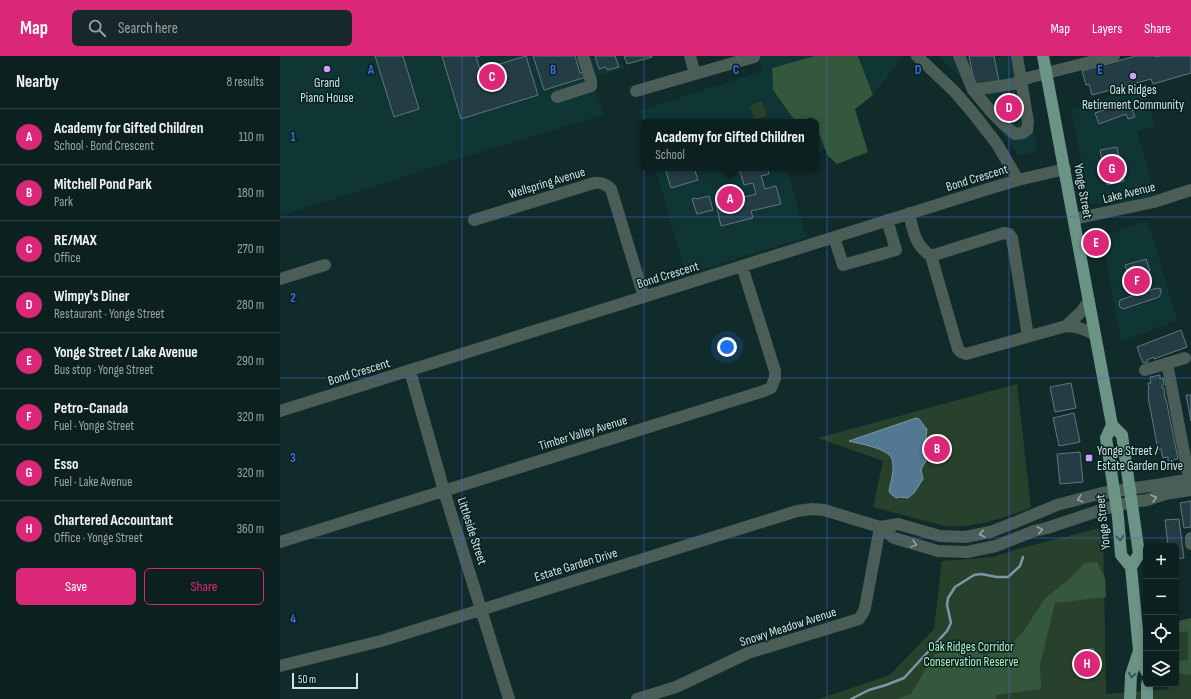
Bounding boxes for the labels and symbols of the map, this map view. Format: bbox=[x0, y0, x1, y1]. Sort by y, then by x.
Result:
text: A bbox=[367, 62, 375, 78]
pin: C bbox=[479, 62, 505, 92]
text: B bbox=[550, 62, 556, 78]
text: C bbox=[733, 62, 740, 78]
text: D bbox=[915, 62, 922, 78]
text: E bbox=[1097, 62, 1103, 78]
marker: Grand Piano House bbox=[322, 64, 332, 74]
marker: Oak Ridges Retirement Community bbox=[1128, 71, 1138, 81]
place label: Grand Piano House bbox=[300, 75, 354, 106]
place label: Oak Ridges Retirement Community bbox=[1082, 82, 1184, 113]
pin: D bbox=[996, 93, 1022, 123]
text: 1 bbox=[290, 129, 296, 145]
pin: G bbox=[1099, 154, 1125, 184]
street label: Bond Crescent bbox=[944, 161, 1010, 195]
street label: Yonge Street bbox=[1070, 162, 1096, 220]
street label: Wellspring Avenue bbox=[507, 164, 587, 202]
street label: Lake Avenue bbox=[1101, 179, 1157, 207]
pin: A bbox=[717, 184, 743, 214]
pin: E bbox=[1083, 228, 1109, 258]
street label: Bond Crescent bbox=[635, 258, 701, 292]
pin: F bbox=[1124, 266, 1150, 296]
text: 2 bbox=[290, 290, 296, 306]
your location bbox=[717, 337, 737, 357]
street label: Bond Crescent bbox=[326, 355, 392, 389]
street label: Timber Valley Avenue bbox=[537, 412, 629, 454]
pin: B bbox=[924, 434, 950, 464]
place label: Yonge Street / Estate Garden Drive bbox=[1097, 443, 1183, 474]
text: 3 bbox=[290, 450, 296, 466]
marker: Yonge Street / Estate Garden Drive bbox=[1084, 453, 1094, 463]
street label: Yonge Street bbox=[1092, 493, 1114, 550]
one-way arrow bbox=[1076, 494, 1083, 503]
one-way arrow bbox=[1150, 494, 1157, 503]
street label: Littleside Street bbox=[454, 495, 490, 567]
one-way arrow bbox=[1037, 526, 1043, 534]
one-way arrow bbox=[979, 529, 985, 537]
one-way arrow bbox=[1115, 535, 1124, 541]
one-way arrow bbox=[910, 539, 917, 548]
street label: Estate Garden Drive bbox=[533, 545, 619, 585]
street label: Snowy Meadow Avenue bbox=[738, 604, 838, 650]
text: 4 bbox=[290, 611, 296, 627]
park label: Oak Ridges Corridor Conservation Reserve bbox=[923, 639, 1019, 670]
pin: H bbox=[1074, 649, 1100, 679]
scale bar bbox=[292, 671, 358, 690]
one-way arrow bbox=[1128, 671, 1136, 678]

